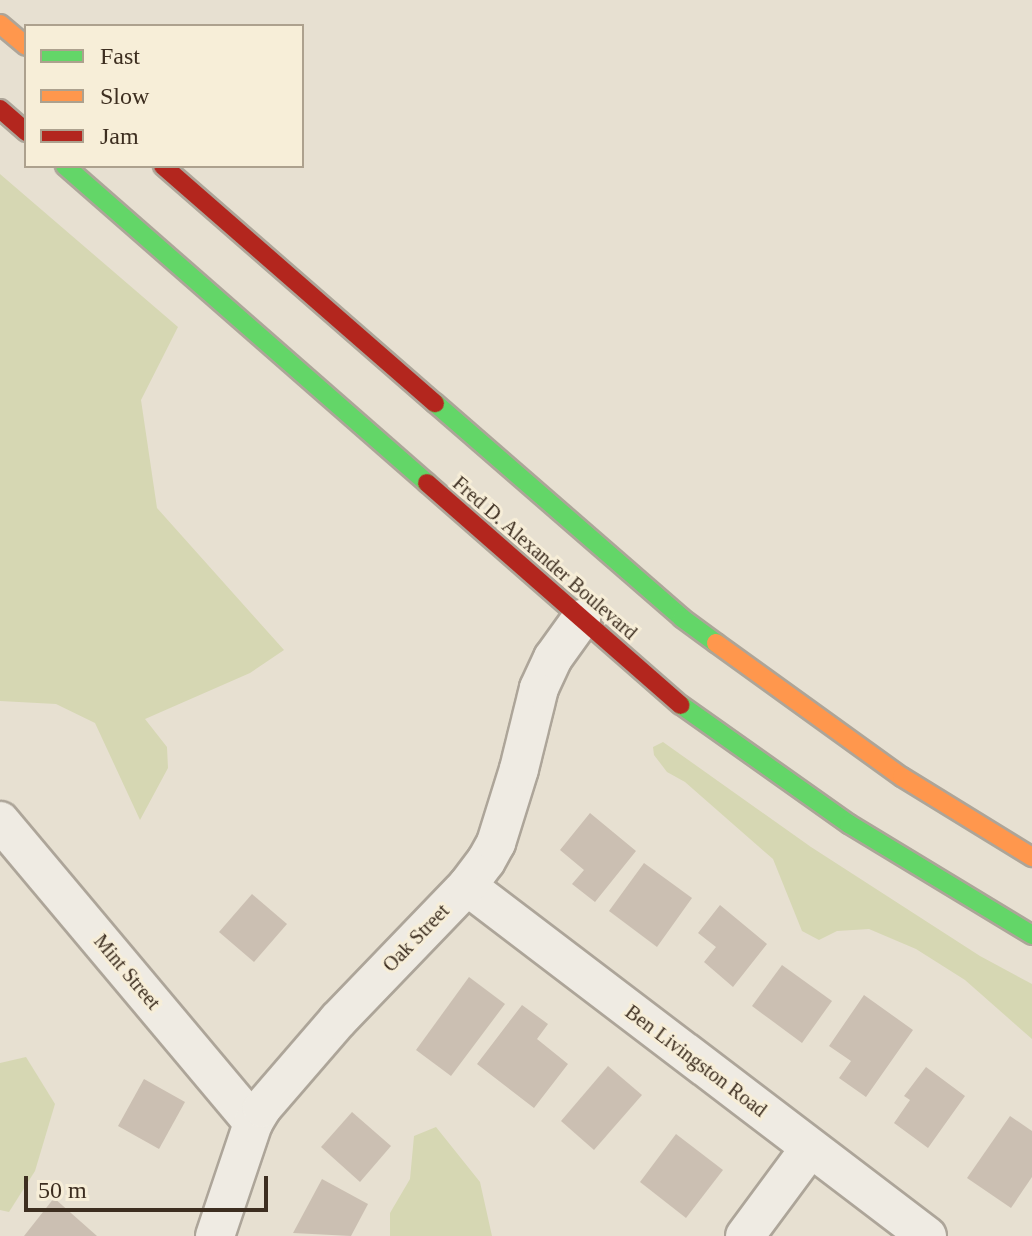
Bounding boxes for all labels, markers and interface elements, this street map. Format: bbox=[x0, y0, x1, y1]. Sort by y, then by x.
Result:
legend bbox=[24, 24, 304, 168]
text: Fast bbox=[100, 43, 140, 69]
text: Slow bbox=[100, 83, 149, 109]
text: Jam bbox=[100, 123, 139, 149]
street label: Fred D. Alexander Boulevard bbox=[447, 471, 643, 645]
street label: Oak Street bbox=[378, 899, 454, 977]
street label: Mint Street bbox=[89, 930, 165, 1014]
street label: Ben Livingston Road bbox=[620, 1000, 772, 1122]
scale bar bbox=[28, 1160, 272, 1210]
text: 50 m bbox=[38, 1177, 87, 1203]

